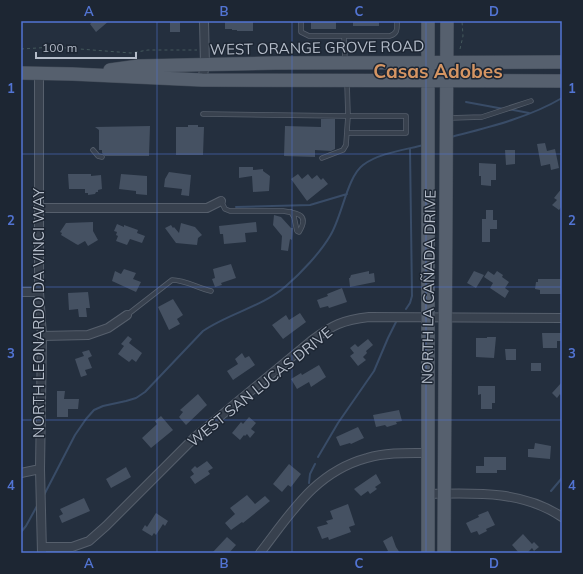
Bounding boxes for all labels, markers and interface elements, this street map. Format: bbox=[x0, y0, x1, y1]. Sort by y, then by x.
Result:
text: A bbox=[84, 3, 94, 19]
text: B bbox=[220, 3, 229, 19]
text: C bbox=[355, 3, 364, 19]
text: D bbox=[489, 3, 499, 19]
scale bar bbox=[36, 34, 136, 60]
street label: WEST ORANGE GROVE ROAD bbox=[209, 36, 425, 59]
text: 100 m bbox=[42, 40, 77, 55]
district label: Casas Adobes bbox=[373, 59, 503, 83]
text: 1 bbox=[7, 80, 15, 96]
text: 1 bbox=[568, 80, 576, 96]
street label: NORTH LEONARDO DA VINCI WAY bbox=[29, 187, 48, 438]
street label: NORTH LA CAÑADA DRIVE bbox=[417, 190, 440, 384]
text: 2 bbox=[7, 212, 15, 228]
text: 2 bbox=[568, 212, 576, 228]
street label: WEST SAN LUCAS DRIVE bbox=[184, 322, 336, 451]
text: 3 bbox=[7, 345, 15, 361]
text: 3 bbox=[568, 345, 576, 361]
text: 4 bbox=[7, 477, 15, 493]
text: 4 bbox=[568, 477, 576, 493]
text: A bbox=[84, 555, 94, 571]
text: B bbox=[220, 555, 229, 571]
text: C bbox=[355, 555, 364, 571]
text: D bbox=[489, 555, 499, 571]

